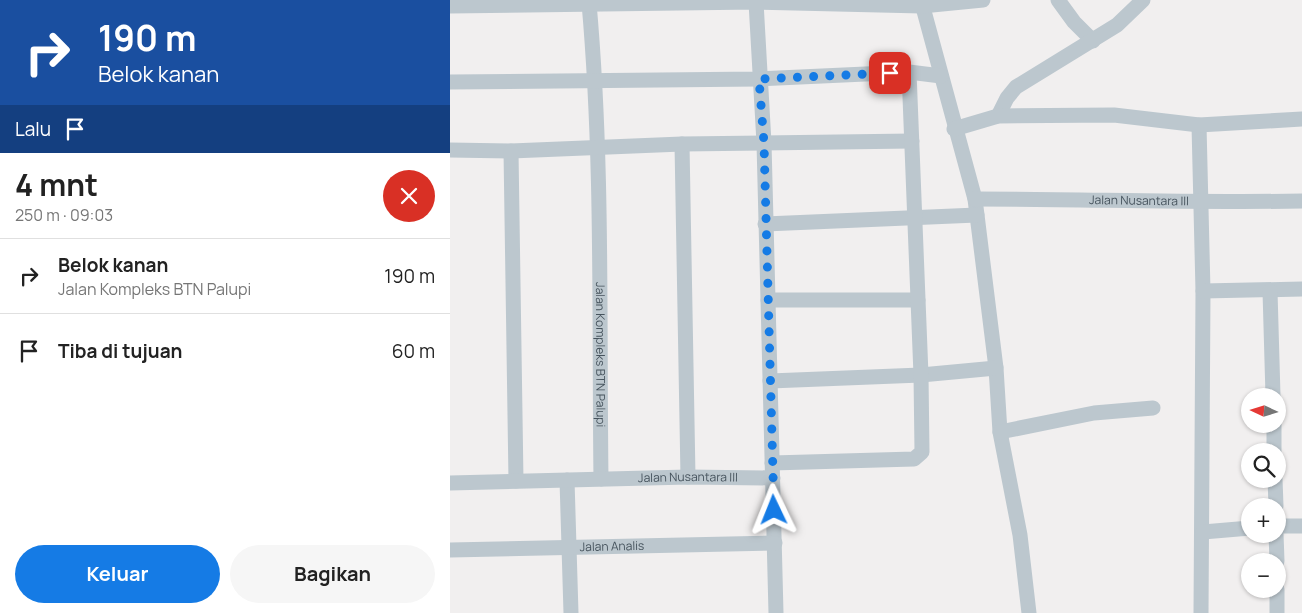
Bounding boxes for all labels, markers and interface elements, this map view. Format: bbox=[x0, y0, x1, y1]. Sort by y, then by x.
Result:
text: 190 m bbox=[98, 14, 197, 62]
icon: right bbox=[15, 20, 80, 85]
pin bbox=[869, 52, 911, 94]
text: Belok kanan bbox=[98, 59, 219, 89]
icon: arrive bbox=[876, 59, 904, 87]
icon: arrive bbox=[61, 115, 89, 143]
text: Lalu bbox=[15, 116, 51, 142]
text: 4 mnt bbox=[15, 164, 98, 205]
button: close bbox=[383, 170, 435, 222]
street label: Jalan Nusantara III bbox=[1089, 191, 1189, 209]
text: 250 m · 09:03 bbox=[15, 204, 113, 226]
text: Belok kanan bbox=[58, 252, 168, 278]
icon: right bbox=[15, 262, 43, 290]
text: 190 m bbox=[384, 263, 435, 289]
text: Jalan Kompleks BTN Palupi bbox=[58, 278, 251, 300]
street label: Jalan Kompleks BTN Palupi bbox=[592, 282, 610, 427]
icon: arrive bbox=[15, 337, 43, 365]
text: Tiba di tujuan bbox=[58, 338, 182, 364]
text: 60 m bbox=[392, 338, 435, 364]
north arrow bbox=[1241, 388, 1286, 432]
map controls bbox=[1241, 388, 1286, 598]
button: search bbox=[1241, 443, 1286, 488]
street label: Jalan Nusantara III bbox=[638, 468, 738, 486]
position arrow bbox=[747, 483, 799, 535]
button: + bbox=[1241, 498, 1286, 543]
street label: Jalan Analis bbox=[579, 537, 644, 555]
button: Keluar bbox=[15, 545, 220, 603]
button: Bagikan bbox=[230, 545, 435, 603]
button: − bbox=[1241, 553, 1286, 598]

